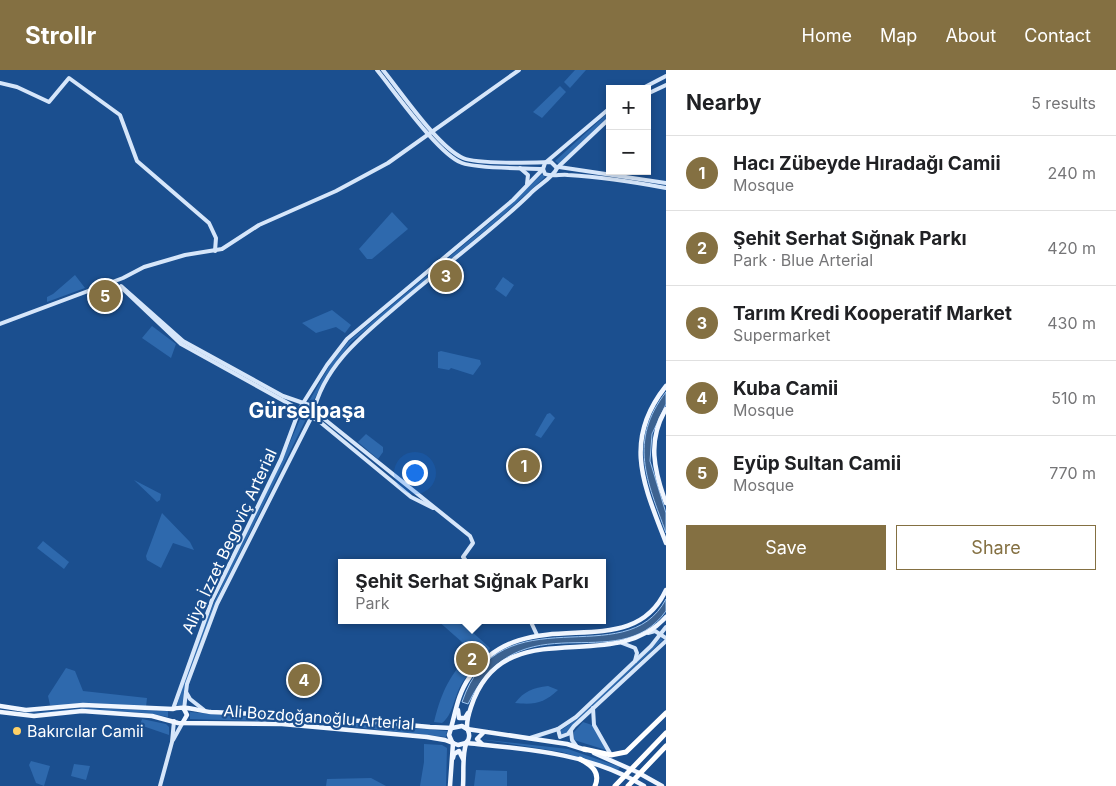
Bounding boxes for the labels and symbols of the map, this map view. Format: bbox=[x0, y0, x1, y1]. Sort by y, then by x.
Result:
pin: 3 bbox=[430, 257, 462, 295]
pin: 5 bbox=[89, 277, 121, 315]
district label: Gürselpaşa bbox=[249, 398, 365, 423]
street label: Aliya İzzet Begoviç Arterial bbox=[177, 445, 281, 637]
pin: 1 bbox=[508, 447, 540, 485]
your location bbox=[402, 460, 428, 486]
pin: 2 bbox=[456, 640, 488, 678]
pin: 4 bbox=[288, 661, 320, 699]
street label: Ali Bozdoğanoğlu Arterial bbox=[223, 700, 415, 734]
place label: Bakırcılar Camii bbox=[27, 721, 144, 741]
marker: Bakırcılar Camii bbox=[11, 725, 23, 737]

